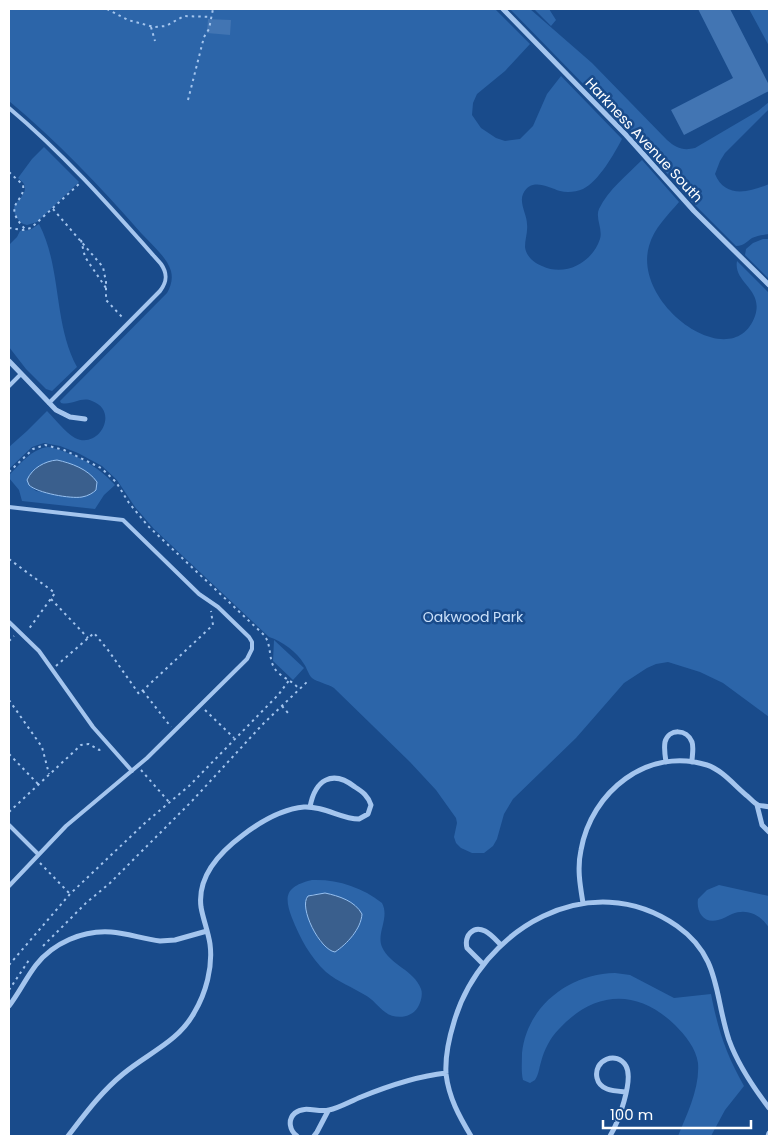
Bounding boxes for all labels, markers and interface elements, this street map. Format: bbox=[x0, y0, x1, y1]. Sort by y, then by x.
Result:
street label: Harkness Avenue South bbox=[581, 73, 707, 207]
park label: Oakwood Park bbox=[423, 607, 524, 627]
scale bar bbox=[603, 1098, 750, 1130]
text: 100 m bbox=[610, 1104, 653, 1125]

